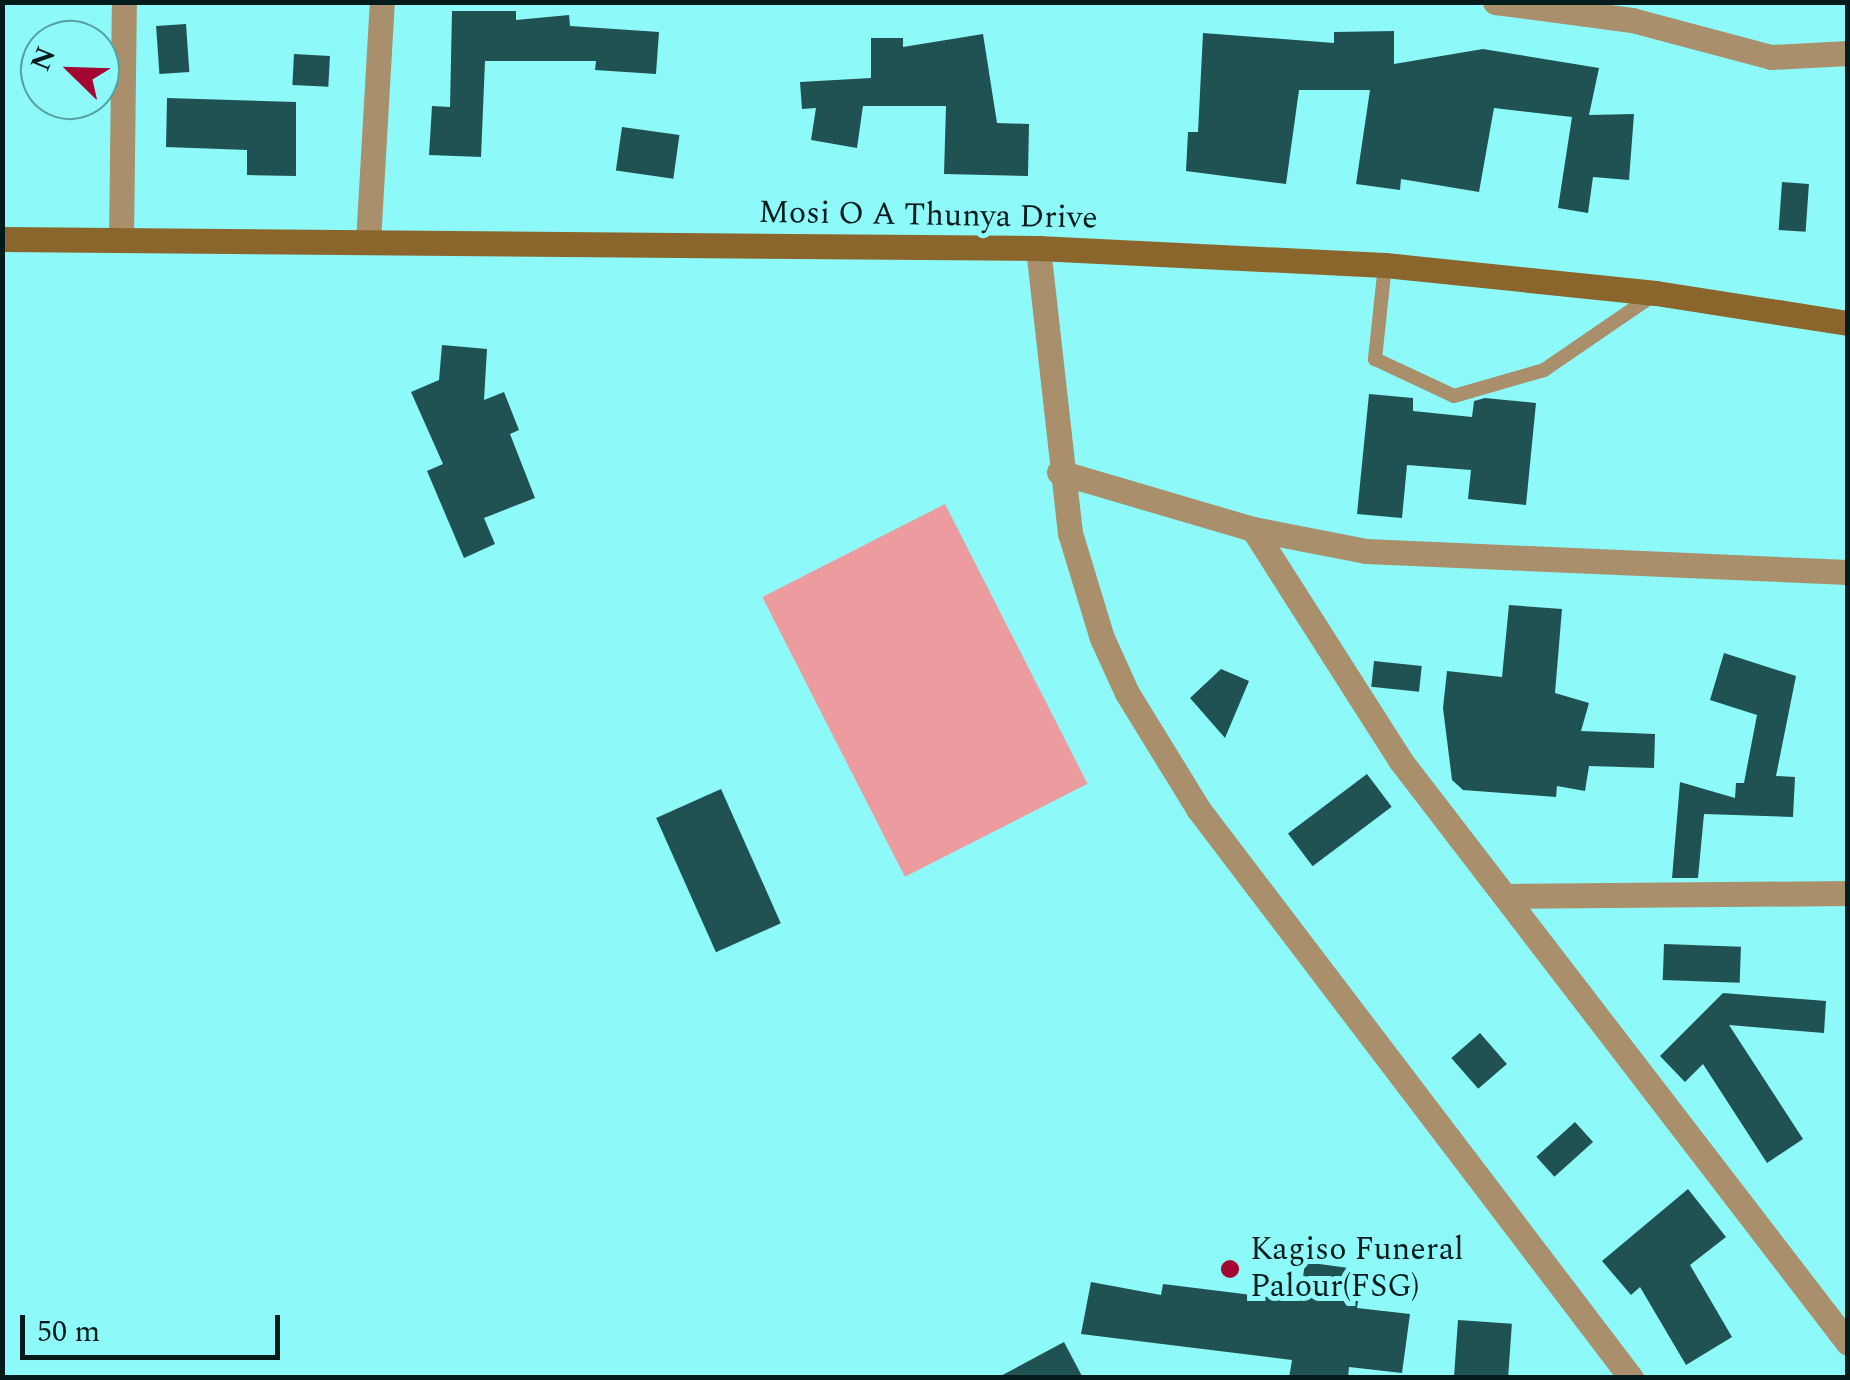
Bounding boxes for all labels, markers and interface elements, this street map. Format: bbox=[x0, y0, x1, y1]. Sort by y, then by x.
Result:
north arrow bbox=[20, 20, 120, 120]
text: N bbox=[20, 40, 68, 78]
street label: Mosi O A Thunya Drive bbox=[758, 194, 1098, 238]
place label: Kagiso Funeral Palour(FSG) bbox=[1250, 1232, 1464, 1307]
marker: Kagiso Funeral Palour(FSG) bbox=[1219, 1258, 1241, 1280]
scale bar bbox=[25, 1295, 285, 1357]
text: 50 m bbox=[37, 1309, 100, 1355]

